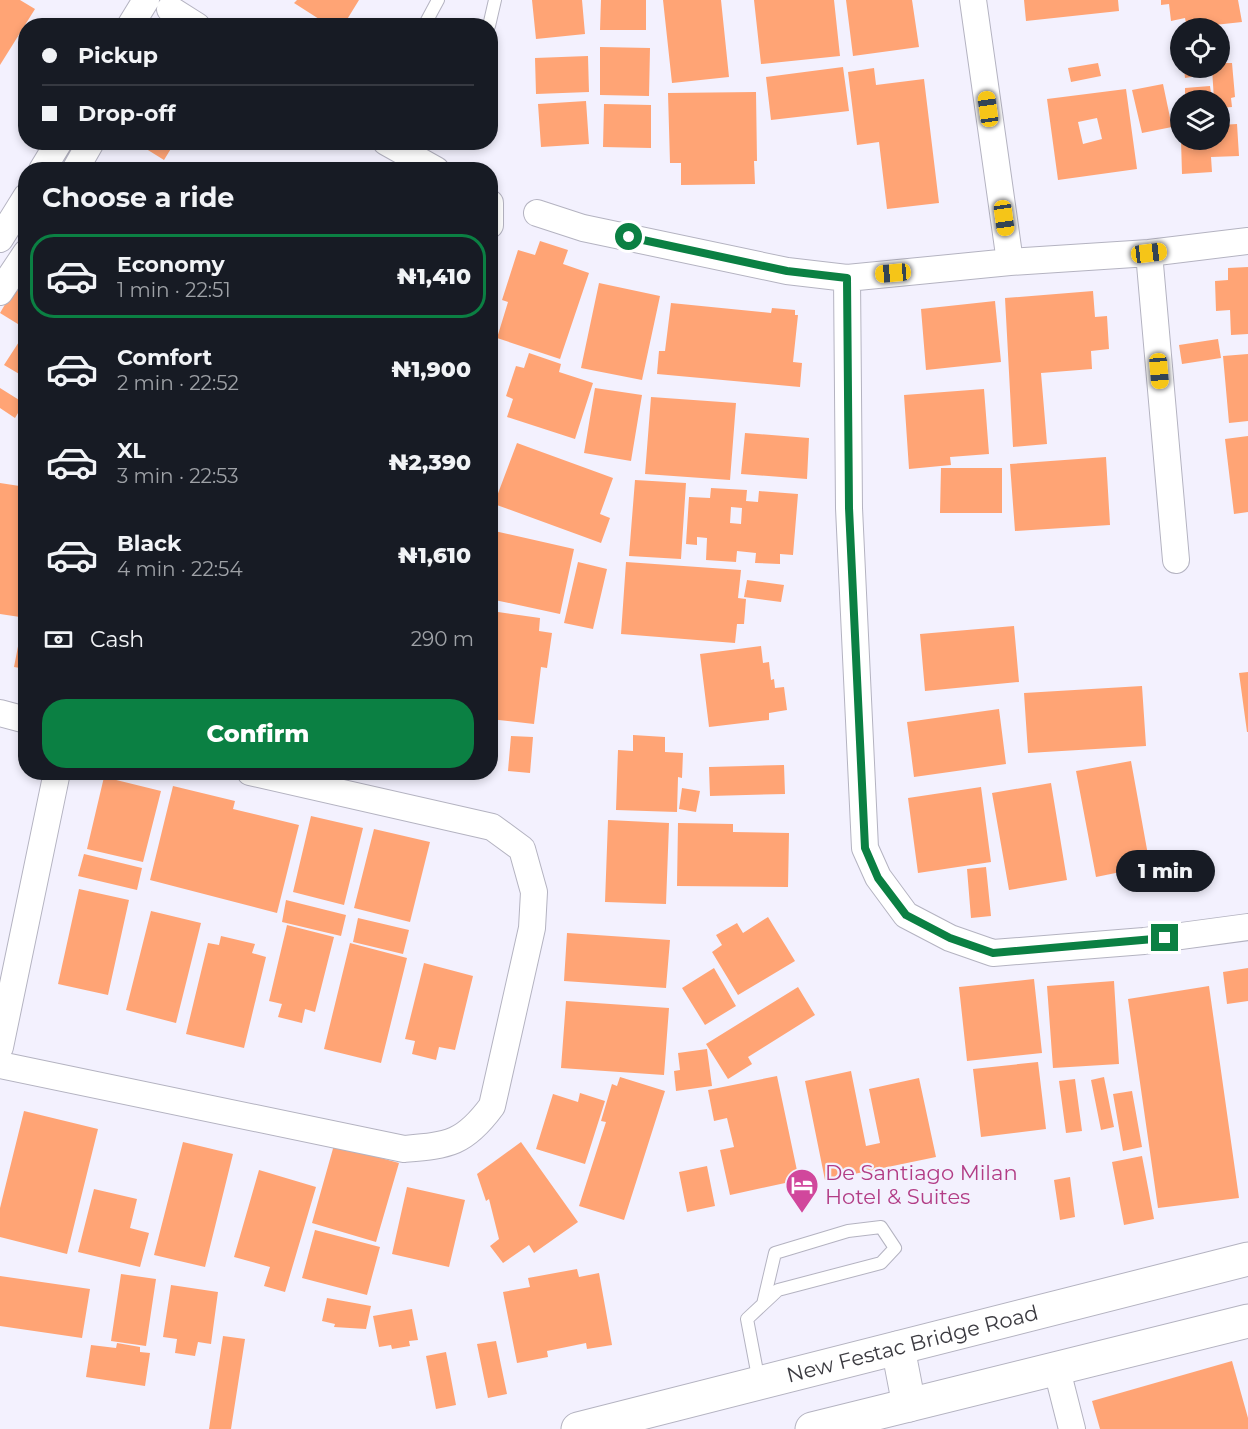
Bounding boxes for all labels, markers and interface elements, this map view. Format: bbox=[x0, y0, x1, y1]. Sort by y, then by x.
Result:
map controls bbox=[1170, 18, 1230, 150]
button: locate bbox=[1170, 18, 1230, 78]
text: Pickup bbox=[78, 42, 158, 69]
car bbox=[977, 90, 999, 128]
button: layers bbox=[1170, 90, 1230, 150]
text: Drop-off bbox=[78, 100, 176, 127]
text: Choose a ride bbox=[42, 181, 234, 214]
car bbox=[993, 199, 1015, 237]
route start bbox=[615, 223, 642, 250]
car bbox=[1130, 242, 1168, 264]
icon: car bbox=[45, 249, 99, 303]
text: Economy bbox=[117, 251, 225, 278]
car bbox=[874, 262, 912, 284]
text: ₦1,410 bbox=[397, 263, 471, 290]
text: 1 min · 22:51 bbox=[117, 278, 231, 302]
icon: car bbox=[45, 342, 99, 396]
text: Comfort bbox=[117, 344, 212, 371]
car bbox=[1148, 352, 1170, 390]
text: ₦1,900 bbox=[391, 356, 471, 383]
text: 2 min · 22:52 bbox=[117, 371, 239, 395]
icon: car bbox=[45, 435, 99, 489]
text: XL bbox=[117, 437, 146, 464]
text: ₦2,390 bbox=[389, 449, 471, 476]
text: 3 min · 22:53 bbox=[117, 464, 239, 488]
icon: car bbox=[45, 528, 99, 582]
text: Black bbox=[117, 530, 181, 557]
text: ₦1,610 bbox=[398, 542, 471, 569]
text: 4 min · 22:54 bbox=[117, 557, 243, 581]
icon: cash bbox=[42, 623, 75, 656]
text: Cash bbox=[90, 626, 144, 653]
text: 290 m bbox=[411, 627, 474, 651]
button: Confirm bbox=[42, 699, 474, 768]
callout: 1 min bbox=[1116, 851, 1214, 893]
text: 1 min bbox=[1138, 859, 1193, 883]
route end bbox=[1151, 924, 1178, 951]
place label: De Santiago Milan Hotel & Suites bbox=[825, 1160, 1018, 1209]
hotel icon: De Santiago Milan Hotel & Suites bbox=[784, 1167, 820, 1214]
street label: New Festac Bridge Road bbox=[784, 1300, 1041, 1388]

